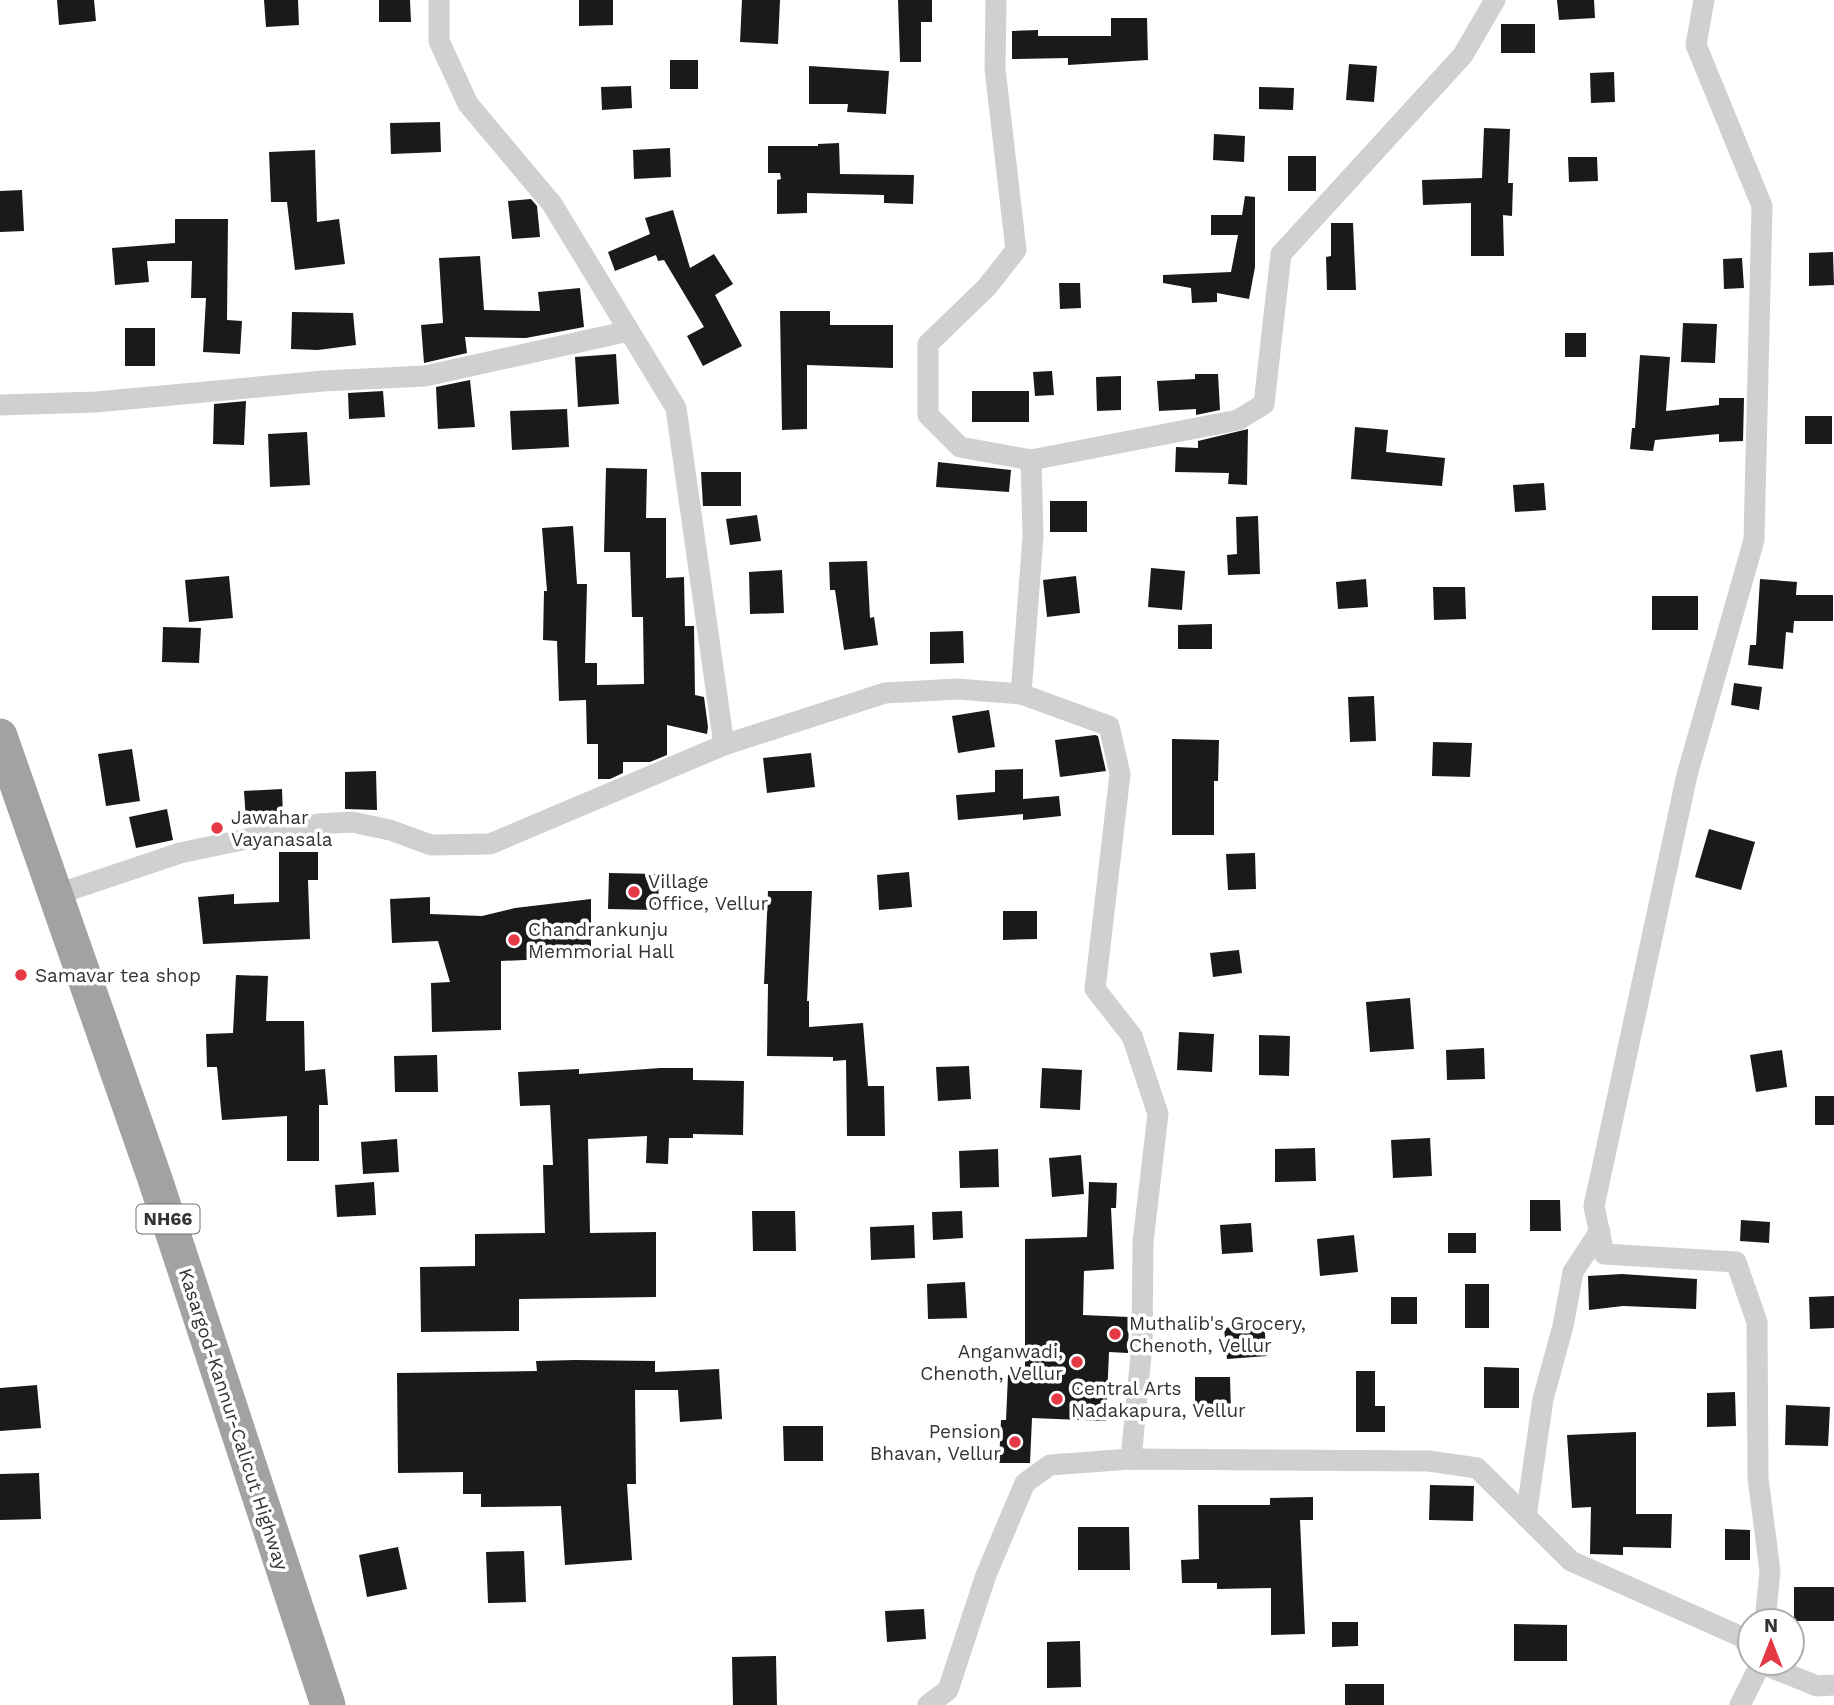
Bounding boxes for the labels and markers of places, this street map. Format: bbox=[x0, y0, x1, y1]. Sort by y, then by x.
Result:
place label: Jawahar Vayanasala bbox=[231, 806, 333, 851]
marker: Jawahar Vayanasala bbox=[209, 820, 225, 836]
place label: Village Office, Vellur bbox=[648, 870, 768, 915]
marker: Village Office, Vellur bbox=[626, 884, 642, 900]
place label: Chandrankunju Memmorial Hall bbox=[528, 918, 674, 963]
marker: Chandrankunju Memmorial Hall bbox=[506, 932, 522, 948]
place label: Samavar tea shop bbox=[35, 964, 201, 987]
marker: Samavar tea shop bbox=[13, 967, 29, 983]
place label: Muthalib's Grocery, Chenoth, Vellur bbox=[1129, 1312, 1306, 1357]
marker: Muthalib's Grocery, Chenoth, Vellur bbox=[1107, 1326, 1123, 1342]
place label: Anganwadi, Chenoth, Vellur bbox=[920, 1340, 1063, 1385]
marker: Anganwadi, Chenoth, Vellur bbox=[1069, 1354, 1085, 1370]
place label: Central Arts Nadakapura, Vellur bbox=[1071, 1377, 1246, 1422]
marker: Central Arts Nadakapura, Vellur bbox=[1049, 1391, 1065, 1407]
place label: Pension Bhavan, Vellur bbox=[870, 1420, 1001, 1465]
marker: Pension Bhavan, Vellur bbox=[1007, 1434, 1023, 1450]

